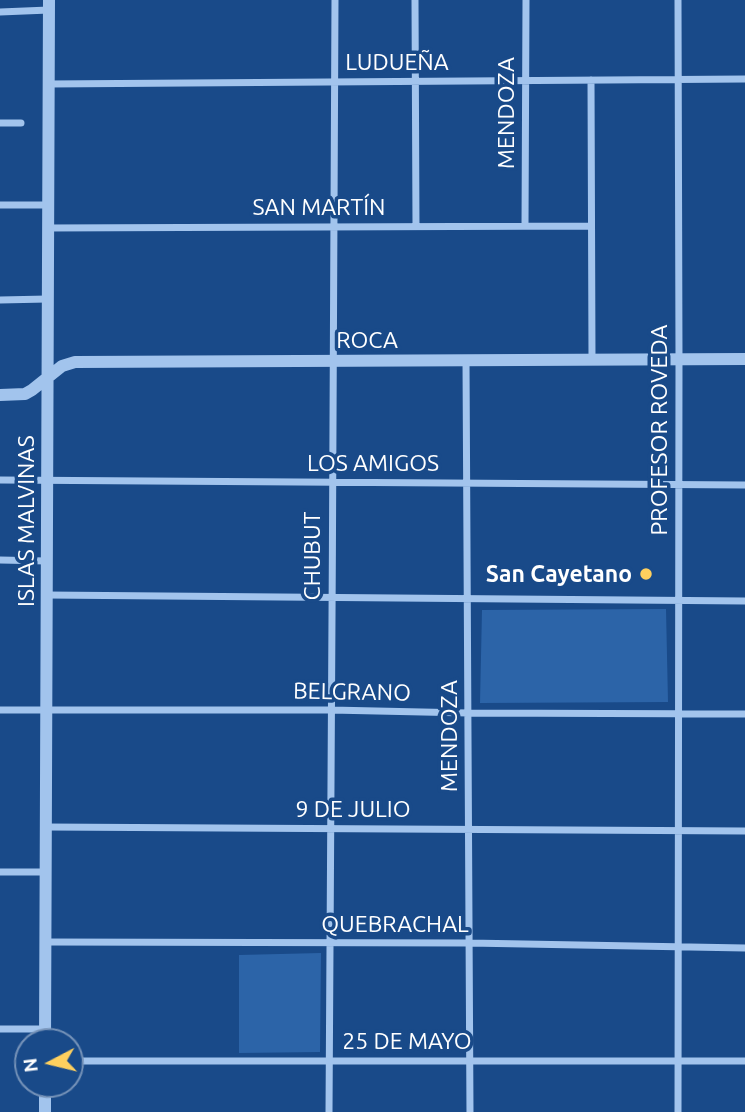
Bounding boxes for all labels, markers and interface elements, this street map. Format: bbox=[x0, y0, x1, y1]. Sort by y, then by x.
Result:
street label: LUDUEÑA bbox=[345, 48, 449, 76]
street label: MENDOZA bbox=[492, 57, 520, 169]
street label: SAN MARTÍN bbox=[252, 193, 386, 221]
street label: PROFESOR ROVEDA bbox=[645, 325, 673, 535]
street label: ROCA bbox=[336, 326, 398, 354]
street label: ISLAS MALVINAS bbox=[12, 435, 40, 607]
street label: LOS AMIGOS bbox=[307, 449, 439, 477]
street label: CHUBUT bbox=[298, 512, 326, 600]
place label: San Cayetano bbox=[486, 560, 632, 588]
marker: San Cayetano bbox=[638, 566, 654, 582]
street label: BELGRANO bbox=[293, 677, 411, 707]
street label: MENDOZA bbox=[435, 680, 463, 792]
street label: 9 DE JULIO bbox=[295, 795, 411, 823]
street label: QUEBRACHAL bbox=[321, 910, 469, 938]
street label: 25 DE MAYO bbox=[342, 1027, 472, 1055]
north arrow bbox=[14, 1028, 84, 1098]
text: N bbox=[18, 1057, 42, 1074]

